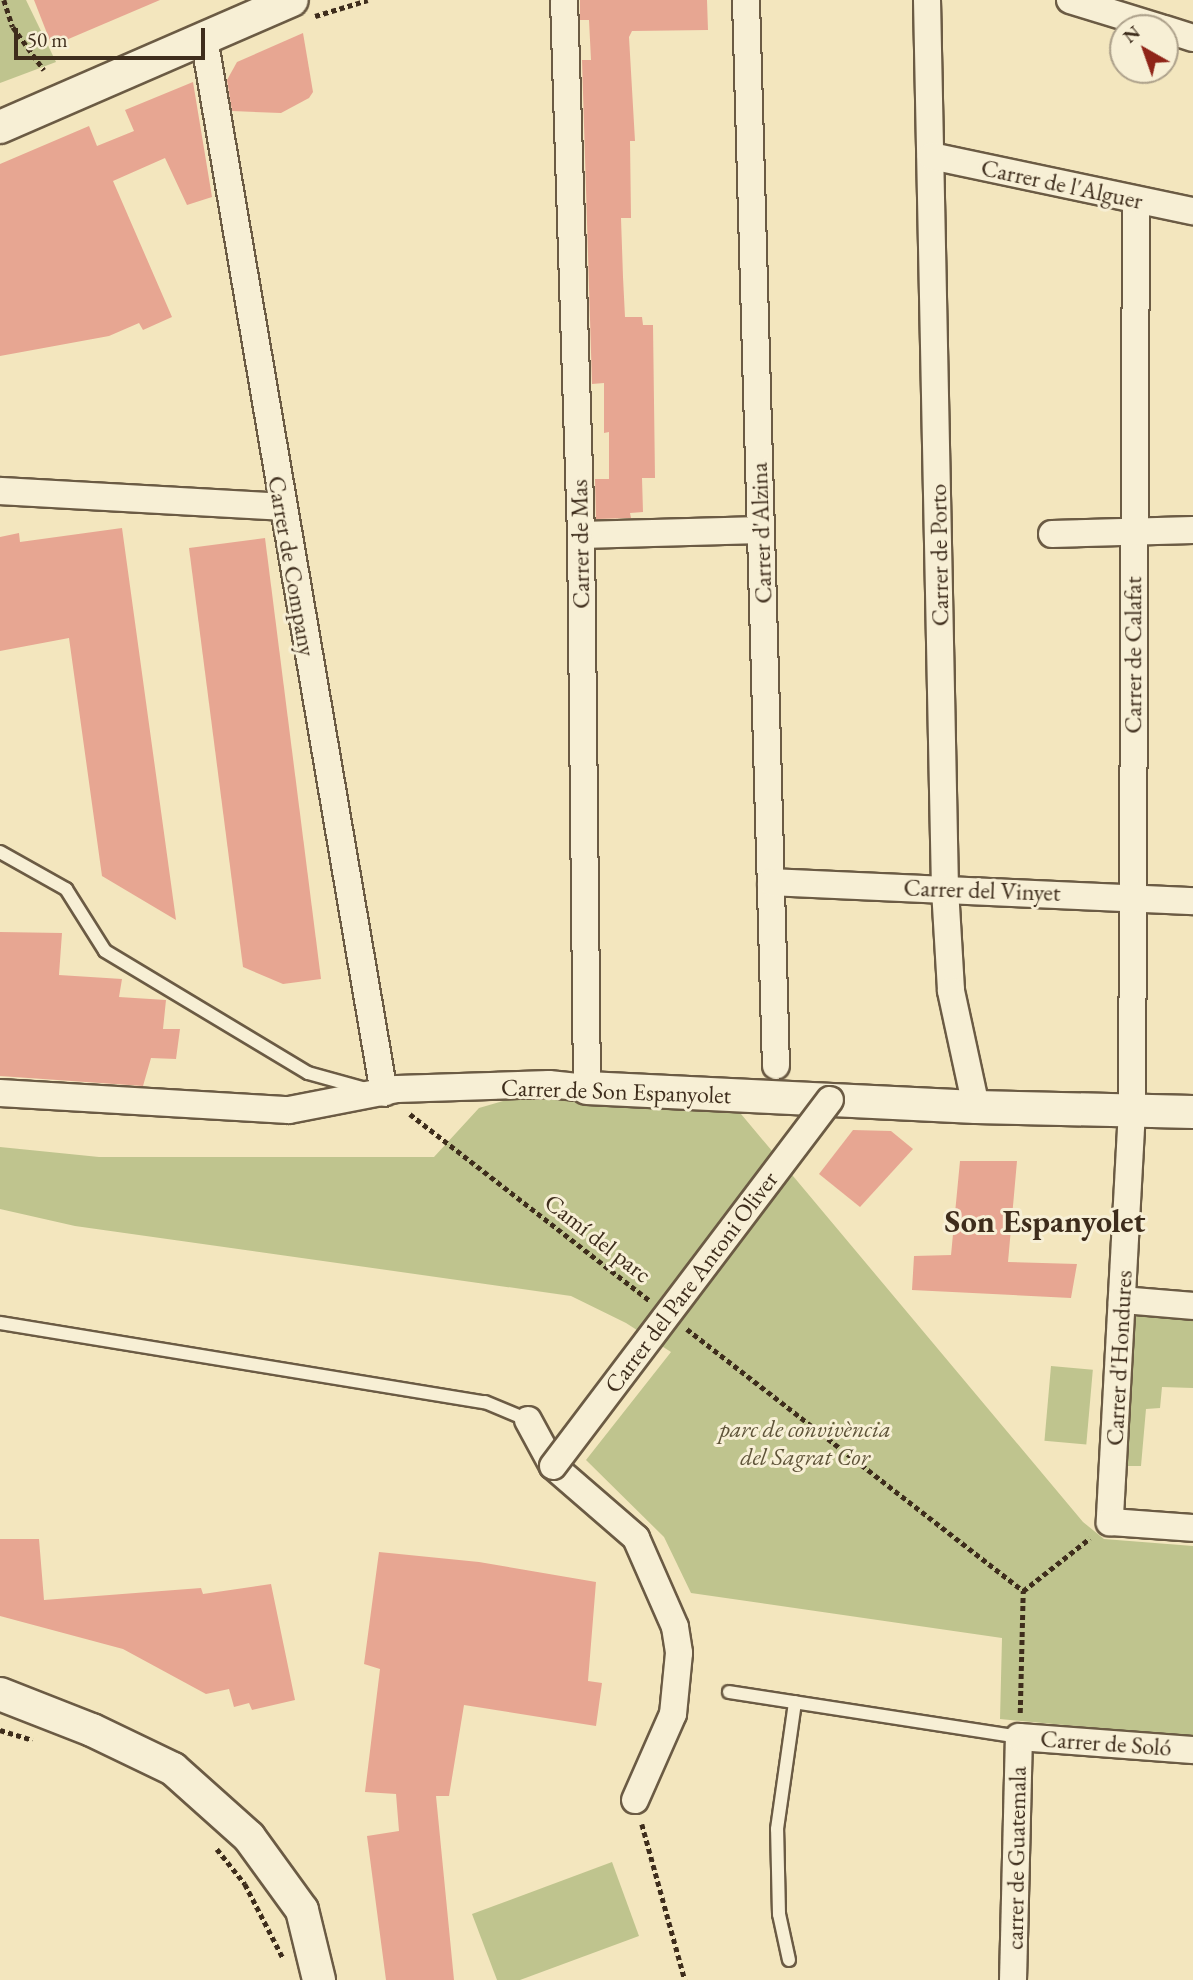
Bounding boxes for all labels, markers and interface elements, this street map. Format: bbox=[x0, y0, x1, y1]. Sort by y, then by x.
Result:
scale bar bbox=[18, 14, 208, 58]
north arrow bbox=[1109, 14, 1179, 84]
text: N bbox=[1118, 20, 1145, 49]
text: 50 m bbox=[27, 26, 68, 53]
street label: Carrer de l'Alguer bbox=[979, 153, 1145, 215]
street label: Carrer d'Alzina bbox=[744, 462, 778, 604]
street label: Carrer de Company bbox=[262, 474, 322, 658]
street label: Carrer de Mas bbox=[564, 479, 596, 609]
street label: Carrer de Porto bbox=[923, 484, 955, 626]
street label: Carrer de Calafat bbox=[1119, 576, 1147, 734]
street label: Carrer del Vinyet bbox=[903, 873, 1061, 907]
street label: Carrer de Son Espanyolet bbox=[500, 1073, 732, 1109]
street label: Carrer del Pare Antoni Oliver bbox=[598, 1166, 784, 1398]
street label: Camí del parc bbox=[539, 1187, 657, 1289]
district label: Son Espanyolet bbox=[944, 1202, 1146, 1240]
street label: Carrer d'Hondures bbox=[1100, 1270, 1138, 1446]
park label: parc de convivència del Sagrat Cor bbox=[719, 1415, 891, 1471]
street label: Carrer de Soló bbox=[1039, 1724, 1173, 1762]
street label: carrer de Guatemala bbox=[1000, 1766, 1032, 1950]

